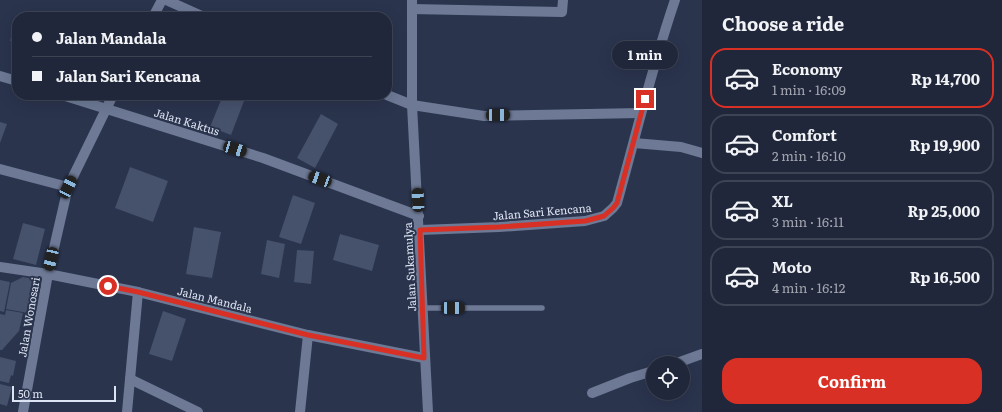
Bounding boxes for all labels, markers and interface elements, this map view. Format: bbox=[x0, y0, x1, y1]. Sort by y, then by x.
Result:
text: Choose a ride bbox=[722, 10, 844, 37]
text: Jalan Mandala bbox=[56, 26, 166, 49]
callout: 1 min bbox=[612, 41, 678, 69]
text: 1 min bbox=[628, 45, 662, 64]
text: Economy bbox=[772, 57, 842, 80]
icon: car bbox=[724, 60, 760, 96]
text: Jalan Sari Kencana bbox=[56, 64, 200, 87]
text: Rp 14,700 bbox=[911, 67, 980, 90]
text: 1 min · 16:09 bbox=[772, 80, 846, 99]
route end bbox=[636, 90, 654, 108]
street label: Jalan Kaktus bbox=[152, 103, 222, 139]
car bbox=[486, 109, 510, 121]
text: Comfort bbox=[772, 123, 837, 146]
icon: car bbox=[724, 126, 760, 162]
text: Rp 19,900 bbox=[909, 133, 980, 156]
car bbox=[222, 140, 248, 158]
text: 2 min · 16:10 bbox=[772, 146, 846, 165]
car bbox=[307, 169, 333, 189]
car bbox=[57, 174, 79, 200]
car bbox=[411, 188, 425, 212]
text: XL bbox=[772, 189, 793, 212]
icon: car bbox=[724, 192, 760, 228]
street label: Jalan Sari Kencana bbox=[492, 199, 592, 223]
text: Rp 25,000 bbox=[907, 199, 980, 222]
text: 3 min · 16:11 bbox=[772, 212, 844, 231]
street label: Jalan Sukamulya bbox=[399, 222, 419, 312]
car bbox=[42, 246, 60, 272]
text: Moto bbox=[772, 255, 812, 278]
icon: car bbox=[724, 258, 760, 294]
text: Rp 16,500 bbox=[910, 265, 980, 288]
street label: Jalan Wonosari bbox=[13, 275, 43, 358]
route start bbox=[99, 277, 117, 295]
text: 4 min · 16:12 bbox=[772, 278, 845, 297]
street label: Jalan Mandala bbox=[176, 282, 254, 316]
car bbox=[441, 302, 465, 314]
map controls bbox=[646, 356, 690, 400]
button: locate bbox=[646, 356, 690, 400]
button: Confirm bbox=[722, 358, 982, 404]
scale bar bbox=[12, 384, 116, 403]
text: 50 m bbox=[18, 385, 43, 401]

